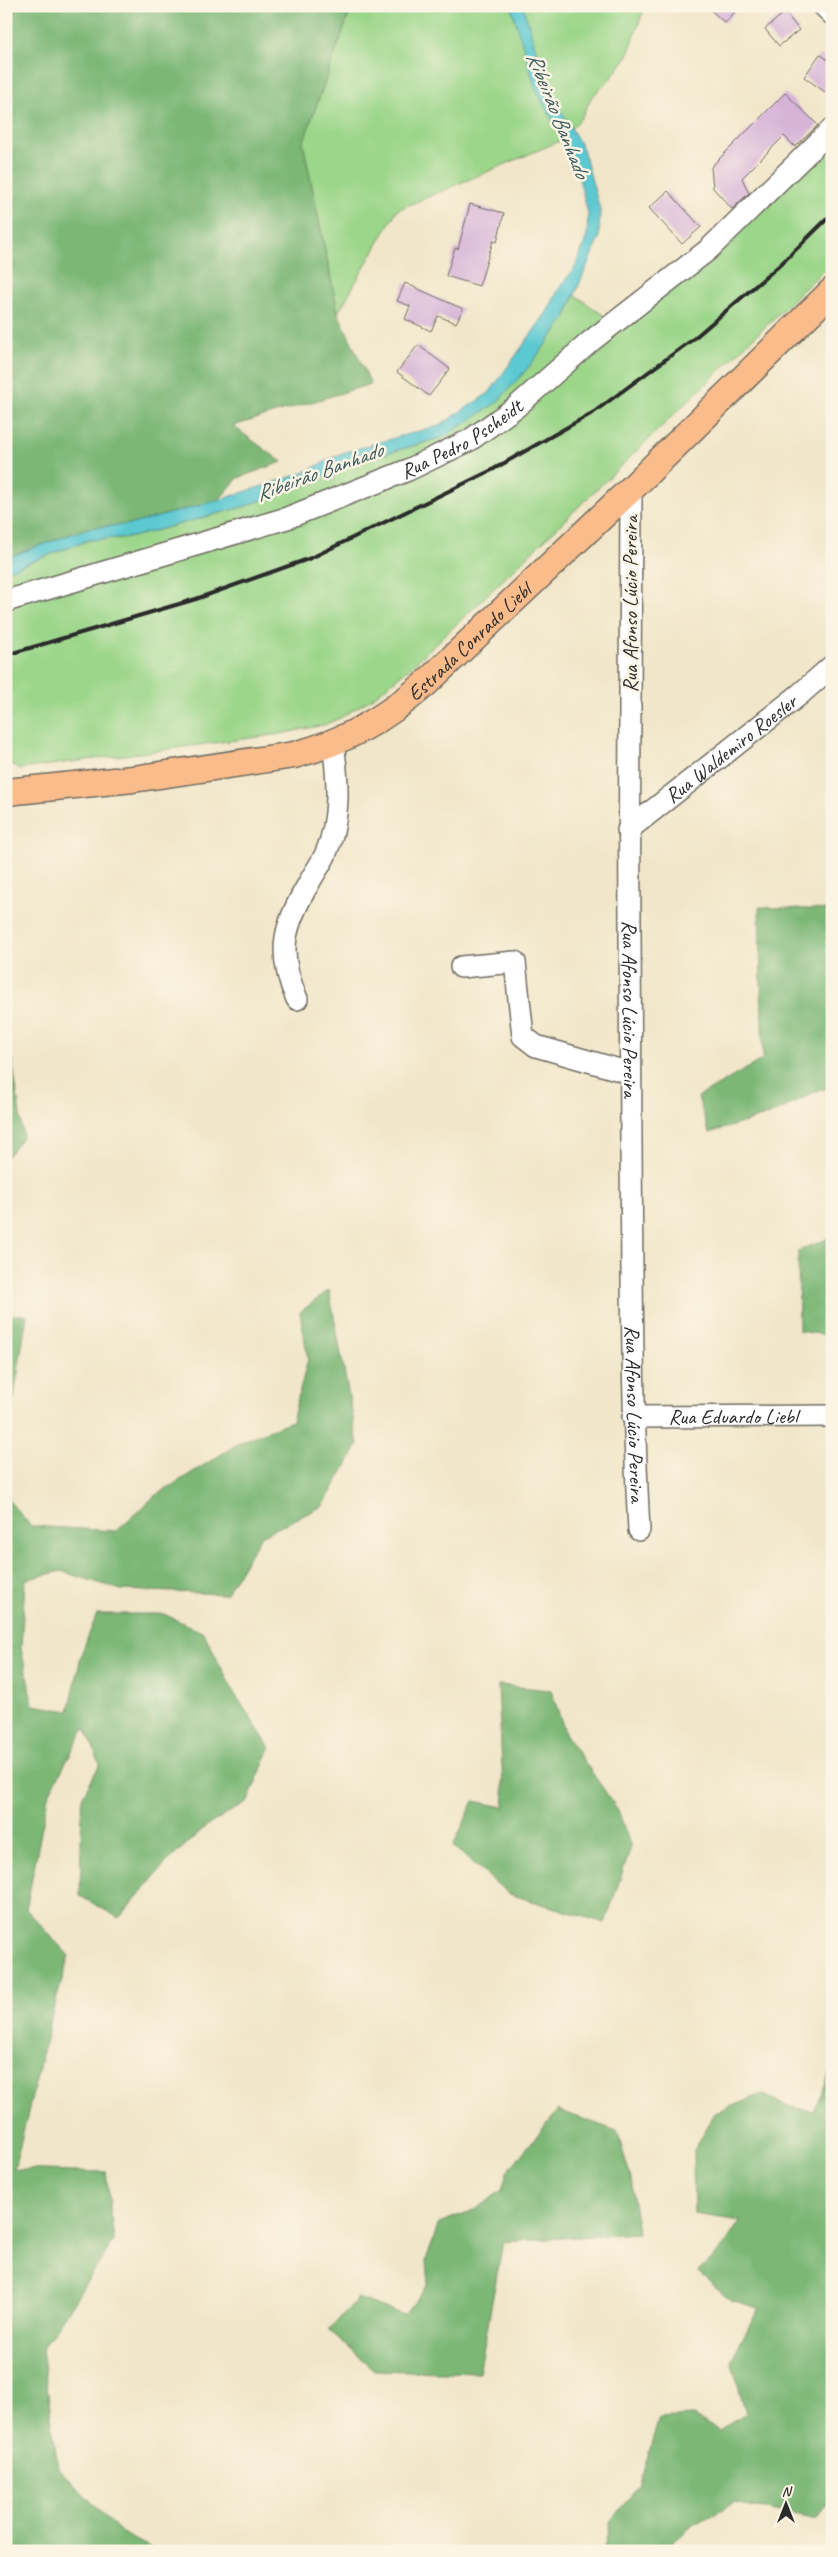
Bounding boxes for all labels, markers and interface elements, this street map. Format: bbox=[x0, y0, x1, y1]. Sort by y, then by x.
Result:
water label: Ribeirão Banhado bbox=[520, 48, 597, 185]
street label: Rua Pedro Pscheidt bbox=[397, 393, 530, 484]
water label: Ribeirão Banhado bbox=[252, 435, 389, 508]
street label: Rua Afonso Lúcio Pereira bbox=[617, 513, 643, 692]
street label: Estrada Conrado Liebl bbox=[402, 575, 539, 706]
street label: Rua Waldemiro Roesler bbox=[660, 687, 804, 809]
street label: Rua Afonso Lúcio Pereira bbox=[617, 920, 644, 1100]
street label: Rua Afonso Lúcio Pereira bbox=[620, 1325, 651, 1505]
street label: Rua Eduardo Liebl bbox=[668, 1403, 801, 1430]
north arrow bbox=[760, 2480, 810, 2530]
text: N bbox=[782, 2483, 793, 2500]

